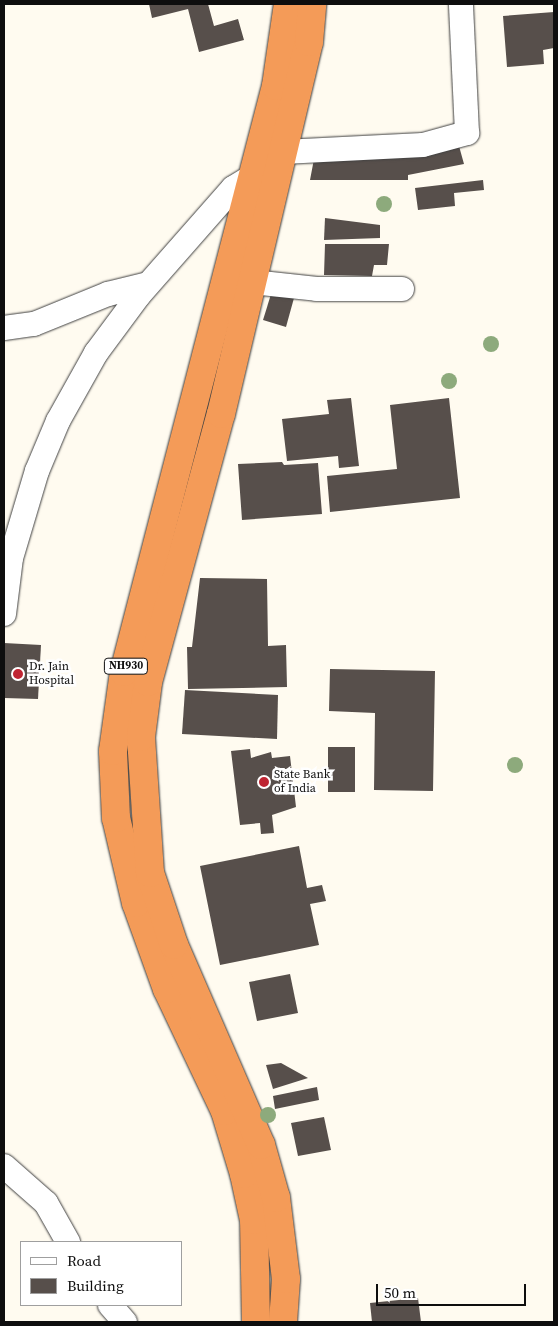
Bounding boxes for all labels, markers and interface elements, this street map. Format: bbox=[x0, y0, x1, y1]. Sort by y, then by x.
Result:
road number: NH930 bbox=[104, 658, 148, 674]
place label: Dr. Jain Hospital bbox=[29, 660, 74, 688]
marker: Dr. Jain Hospital bbox=[11, 667, 25, 681]
place label: State Bank of India bbox=[274, 768, 330, 796]
marker: State Bank of India bbox=[258, 776, 270, 788]
legend bbox=[20, 1241, 182, 1306]
text: Road bbox=[67, 1250, 101, 1271]
scale bar bbox=[378, 1274, 528, 1306]
text: Building bbox=[67, 1275, 124, 1296]
text: 50 m bbox=[384, 1282, 416, 1303]

